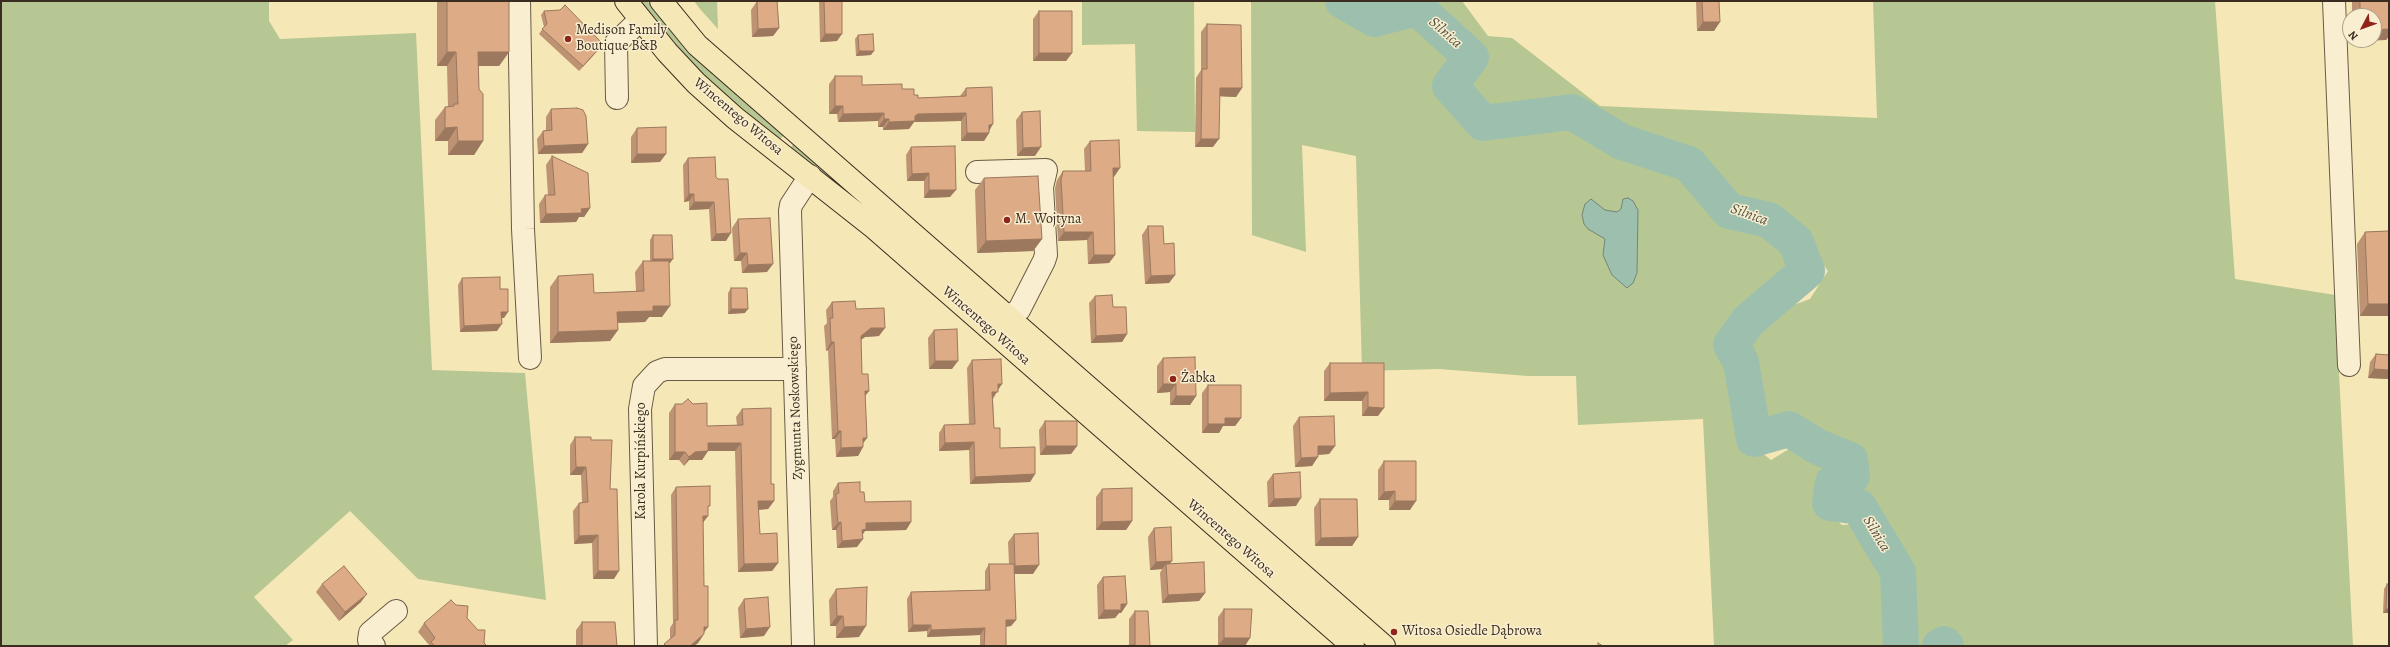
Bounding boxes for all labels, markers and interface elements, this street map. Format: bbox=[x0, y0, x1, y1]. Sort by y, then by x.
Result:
north arrow bbox=[2342, 8, 2382, 48]
water label: Silnica bbox=[1425, 13, 1465, 53]
place label: Medison Family Boutique B&B bbox=[576, 23, 667, 56]
text: N bbox=[2345, 28, 2362, 43]
marker: Medison Family Boutique B&B bbox=[563, 34, 573, 44]
street label: Wincentego Witosa bbox=[690, 75, 786, 159]
water label: Silnica bbox=[1728, 200, 1770, 230]
place label: M. Wojtyna bbox=[1015, 212, 1081, 228]
marker: M. Wojtyna bbox=[1002, 215, 1012, 225]
street label: Wincentego Witosa bbox=[938, 283, 1034, 369]
street label: Zygmunta Noskowskiego bbox=[785, 336, 807, 480]
place label: Żabka bbox=[1181, 371, 1216, 387]
marker: Żabka bbox=[1168, 374, 1178, 384]
street label: Karola Kurpińskiego bbox=[634, 402, 650, 520]
street label: Wincentego Witosa bbox=[1183, 496, 1279, 582]
water label: Silnica bbox=[1858, 513, 1894, 555]
place label: Witosa Osiedle Dąbrowa bbox=[1402, 624, 1542, 640]
marker: Witosa Osiedle Dąbrowa bbox=[1389, 627, 1399, 637]

